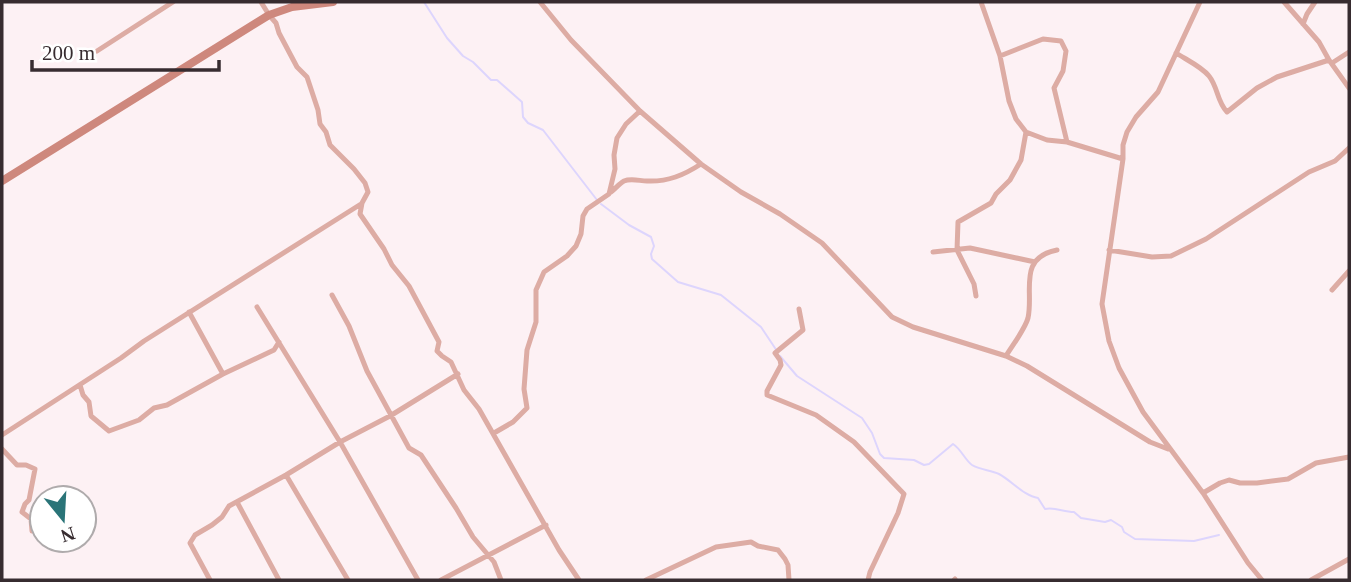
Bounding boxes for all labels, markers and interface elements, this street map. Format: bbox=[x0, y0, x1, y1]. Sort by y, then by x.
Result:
scale bar bbox=[32, 28, 219, 72]
text: 200 m bbox=[42, 41, 95, 65]
north arrow bbox=[28, 484, 98, 554]
text: N bbox=[58, 523, 78, 547]

